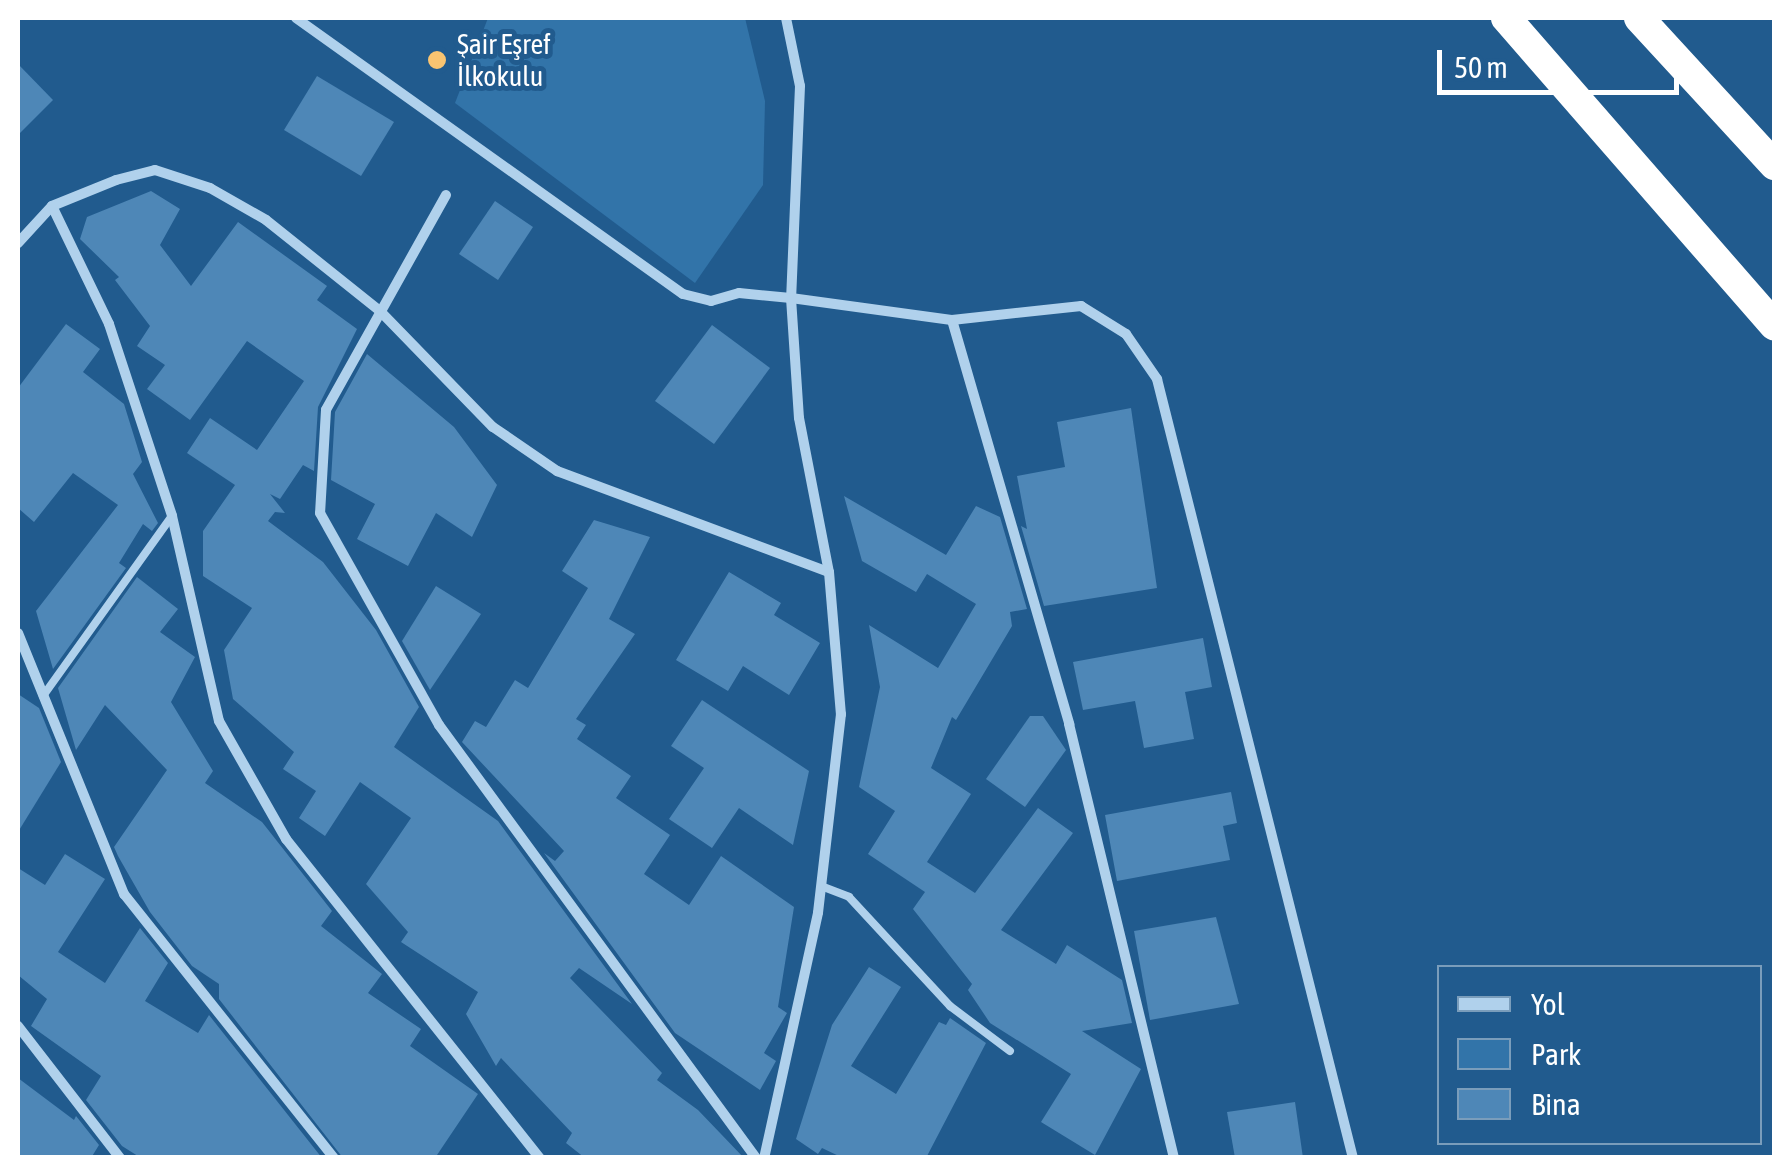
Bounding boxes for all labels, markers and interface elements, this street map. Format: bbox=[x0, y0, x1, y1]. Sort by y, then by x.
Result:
place label: Şair Eşref İlkokulu bbox=[457, 27, 551, 93]
scale bar bbox=[1442, 30, 1684, 92]
marker: Şair Eşref İlkokulu bbox=[426, 49, 448, 71]
text: 50 m bbox=[1454, 50, 1508, 84]
legend bbox=[1437, 965, 1762, 1145]
text: Yol bbox=[1531, 987, 1565, 1021]
text: Park bbox=[1531, 1037, 1581, 1071]
text: Bina bbox=[1531, 1087, 1581, 1121]

